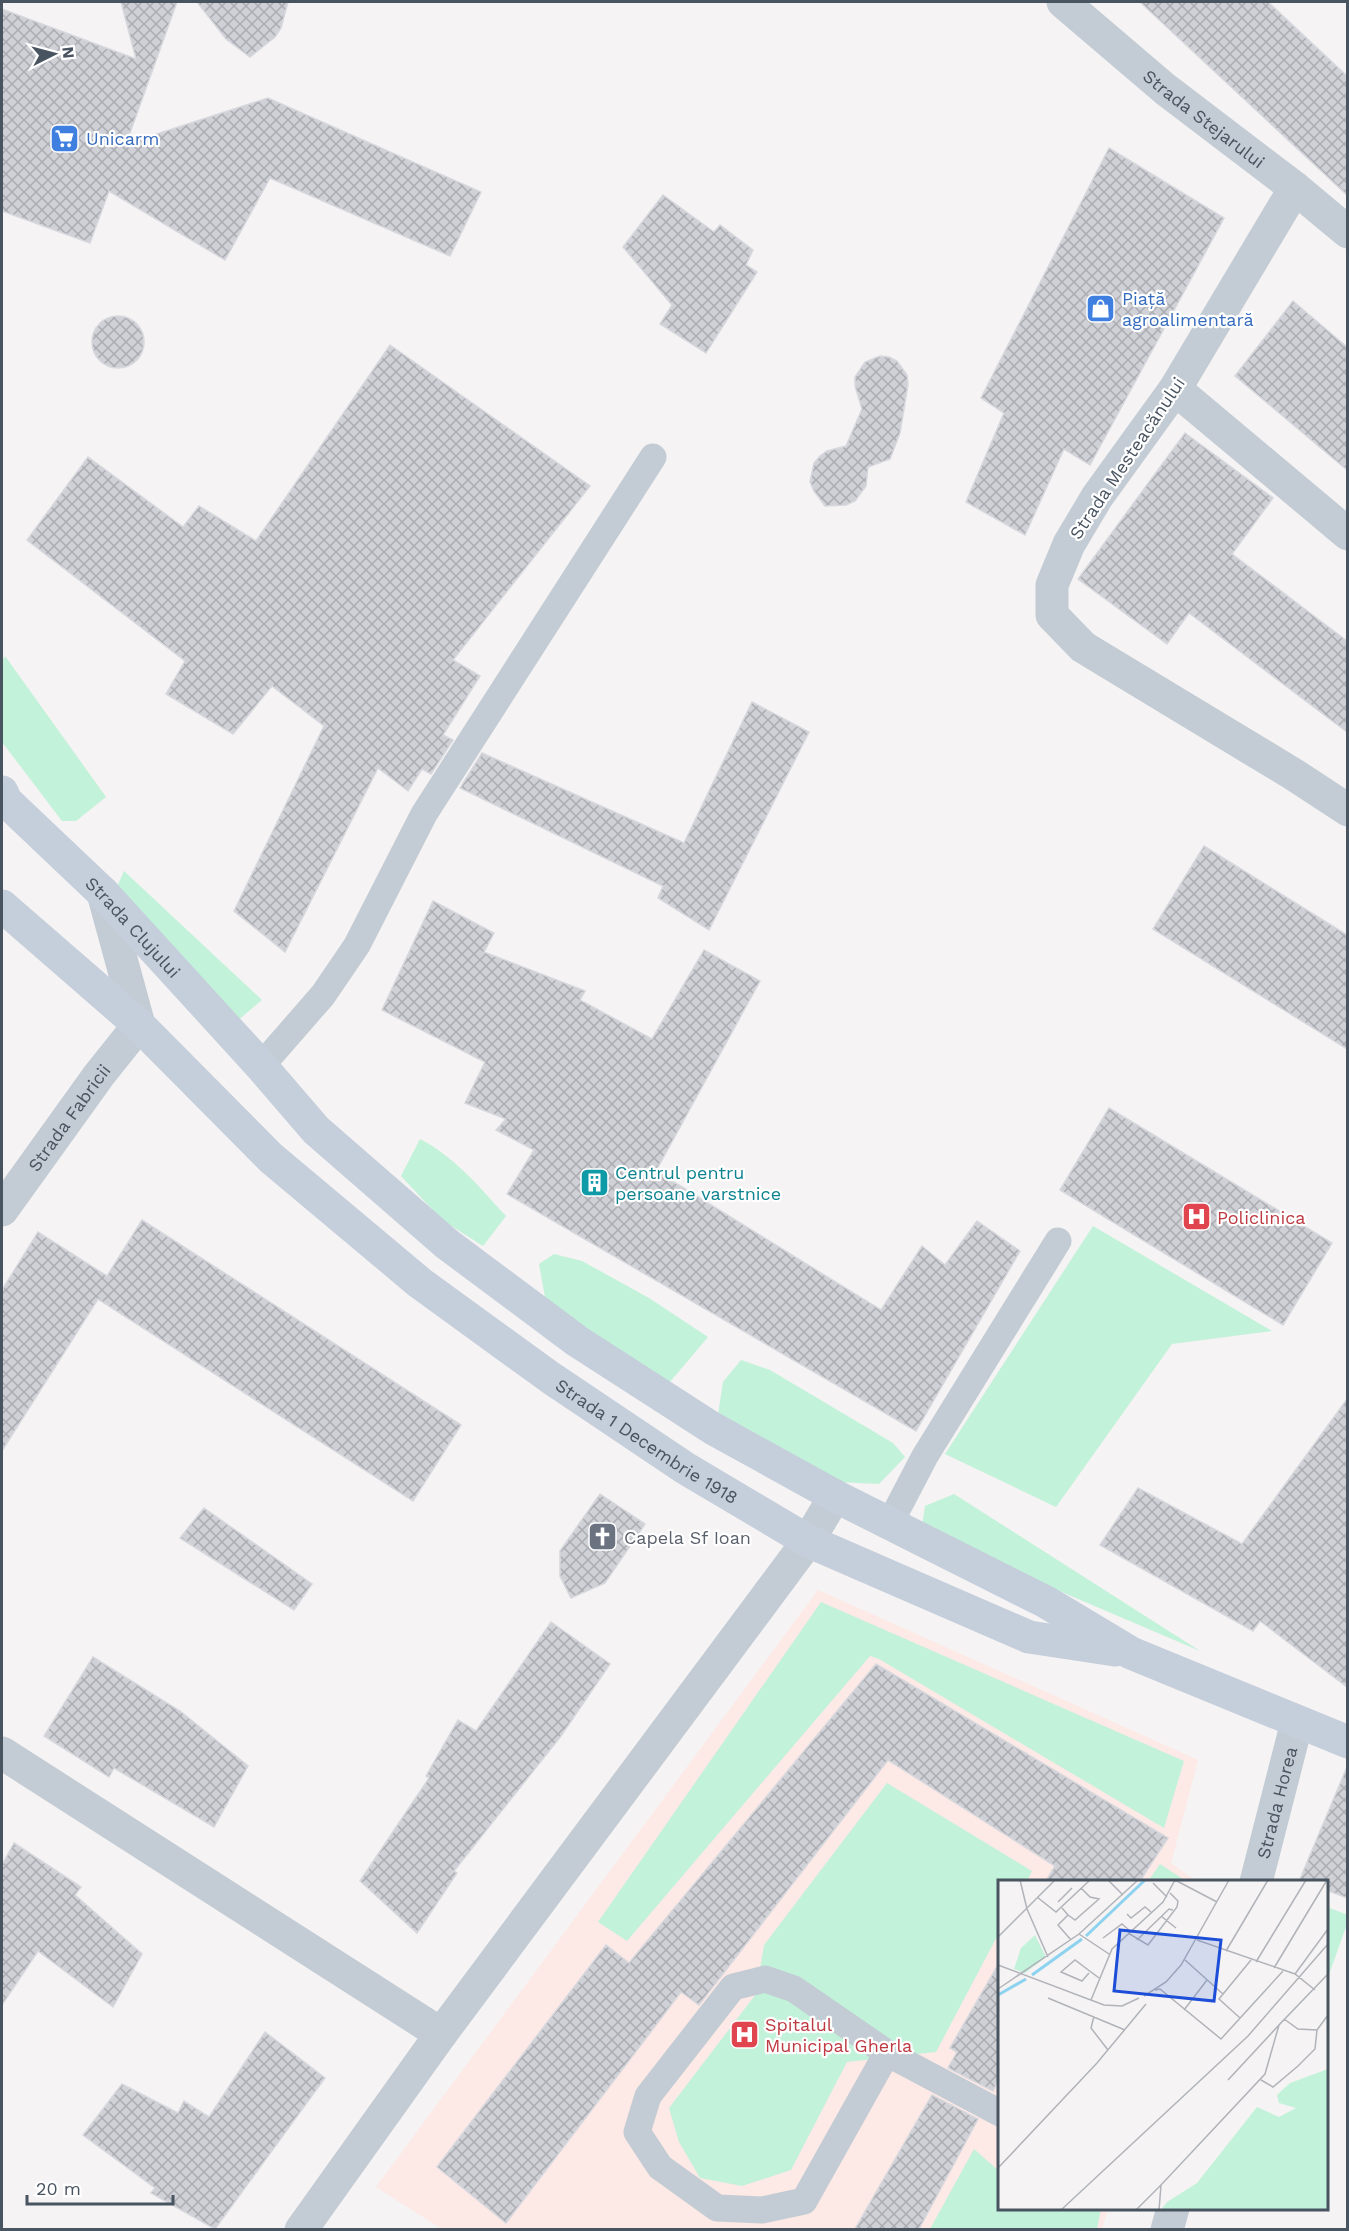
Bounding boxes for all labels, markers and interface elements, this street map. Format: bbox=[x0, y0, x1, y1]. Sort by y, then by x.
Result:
north arrow bbox=[24, 24, 84, 84]
text: N bbox=[58, 46, 78, 59]
street label: Strada Stejarului bbox=[1139, 65, 1269, 172]
supermarket icon: Unicarm bbox=[49, 122, 81, 154]
place label: Unicarm bbox=[86, 128, 159, 149]
place label: Piață agroalimentară bbox=[1122, 288, 1254, 330]
shop icon: Piață agroalimentară bbox=[1085, 292, 1117, 324]
street label: Strada Mesteacănului bbox=[1065, 373, 1189, 543]
street label: Strada Clujului bbox=[82, 872, 185, 982]
street label: Strada Fabricii bbox=[23, 1060, 114, 1175]
place label: Centrul pentru persoane varstnice bbox=[615, 1162, 781, 1204]
building icon: Centrul pentru persoane varstnice bbox=[578, 1166, 610, 1198]
hospital icon: Policlinica bbox=[1180, 1201, 1212, 1233]
place label: Policlinica bbox=[1217, 1207, 1306, 1228]
street label: Strada 1 Decembrie 1918 bbox=[552, 1374, 742, 1508]
church icon: Capela Sf Ioan bbox=[587, 1521, 619, 1553]
place label: Capela Sf Ioan bbox=[624, 1527, 751, 1548]
street label: Strada Horea bbox=[1252, 1744, 1301, 1861]
inset map bbox=[998, 1880, 1328, 2210]
place label: Spitalul Municipal Gherla bbox=[765, 2014, 912, 2056]
hospital icon: Spitalul Municipal Gherla bbox=[728, 2018, 760, 2050]
scale bar bbox=[27, 2168, 172, 2206]
text: 20 m bbox=[36, 2178, 81, 2199]

